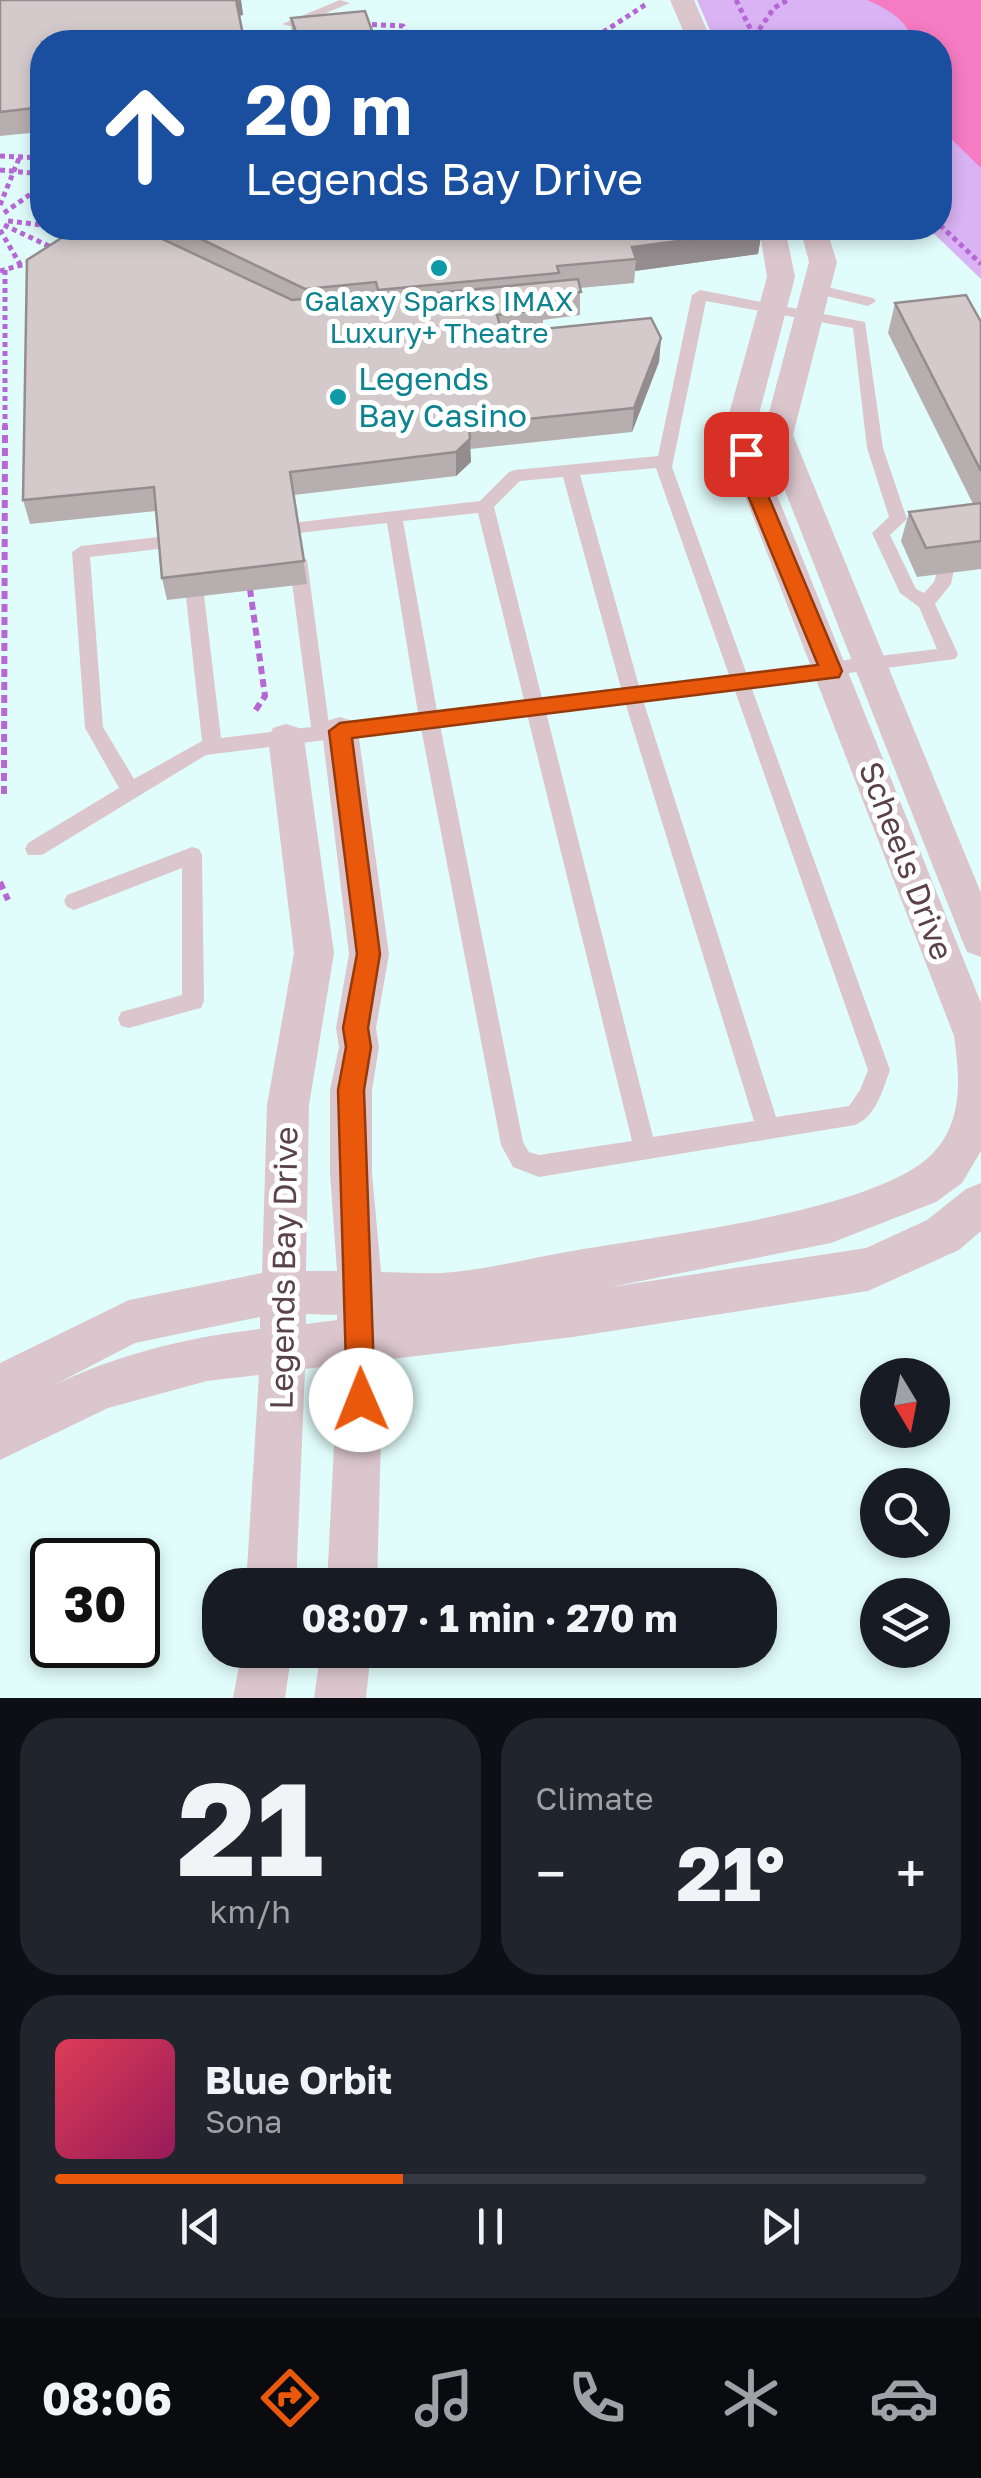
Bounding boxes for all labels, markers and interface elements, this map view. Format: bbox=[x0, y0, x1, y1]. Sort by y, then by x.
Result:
text: 20 m bbox=[245, 66, 412, 150]
icon: ahead bbox=[80, 70, 210, 200]
text: Legends Bay Drive bbox=[245, 151, 643, 205]
marker: Galaxy Sparks IMAX Luxury+ Theatre bbox=[428, 257, 450, 279]
place label: Galaxy Sparks IMAX Luxury+ Theatre bbox=[305, 284, 573, 349]
place label: Legends Bay Casino bbox=[358, 359, 527, 434]
marker: Legends Bay Casino bbox=[327, 386, 349, 408]
pin bbox=[704, 412, 789, 497]
icon: arrive bbox=[719, 427, 774, 482]
street label: Scheels Drive bbox=[852, 756, 962, 965]
street label: Legends Bay Drive bbox=[262, 1126, 304, 1410]
position arrow bbox=[309, 1348, 413, 1452]
north arrow bbox=[860, 1358, 950, 1448]
map controls bbox=[860, 1358, 950, 1668]
button: search bbox=[860, 1468, 950, 1558]
speed limit sign: 30 bbox=[30, 1538, 160, 1668]
button: layers bbox=[860, 1578, 950, 1668]
text: 08:07 · 1 min · 270 m bbox=[302, 1595, 677, 1640]
text: 21 bbox=[177, 1749, 323, 1905]
text: Climate bbox=[536, 1779, 654, 1817]
text: 21° bbox=[676, 1827, 785, 1918]
text: − bbox=[536, 1840, 566, 1906]
text: + bbox=[896, 1840, 926, 1906]
text: km/h bbox=[210, 1892, 291, 1930]
text: Blue Orbit bbox=[205, 2057, 392, 2102]
text: Sona bbox=[205, 2102, 282, 2140]
icon: previous bbox=[173, 2199, 228, 2254]
icon: pause bbox=[463, 2199, 518, 2254]
icon: next bbox=[753, 2199, 808, 2254]
icon: directions bbox=[255, 2363, 325, 2433]
icon: music bbox=[409, 2363, 479, 2433]
icon: phone bbox=[562, 2363, 632, 2433]
icon: climate bbox=[716, 2363, 786, 2433]
icon: car bbox=[869, 2363, 939, 2433]
text: 08:06 bbox=[42, 2371, 172, 2425]

